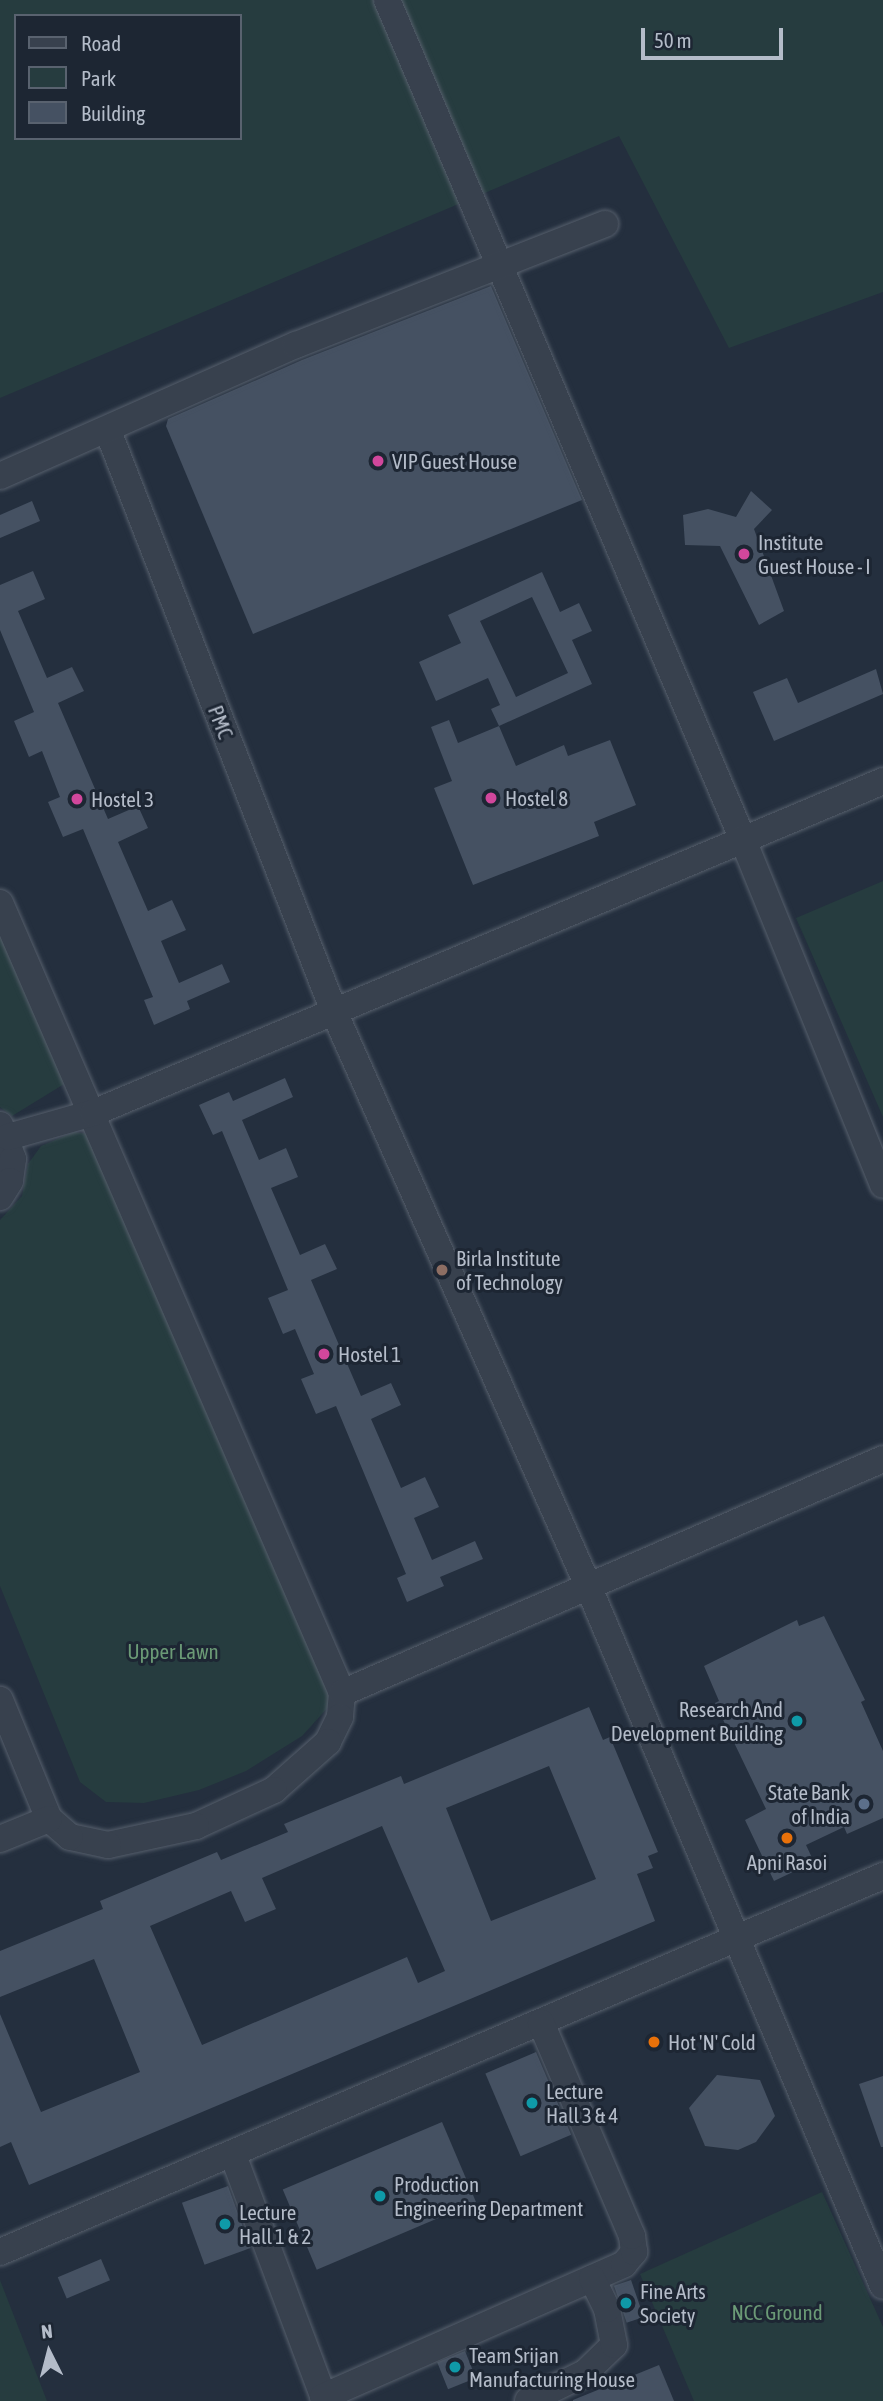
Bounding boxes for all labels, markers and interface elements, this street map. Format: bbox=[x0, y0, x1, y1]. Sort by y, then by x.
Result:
legend bbox=[14, 14, 242, 140]
scale bar bbox=[645, 14, 787, 58]
text: 50 m bbox=[654, 28, 692, 52]
text: Road bbox=[81, 31, 121, 55]
text: Park bbox=[81, 66, 116, 90]
text: Building bbox=[81, 101, 145, 125]
place label: VIP Guest House bbox=[392, 448, 517, 474]
marker: VIP Guest House bbox=[370, 453, 386, 469]
place label: Institute Guest House - I bbox=[758, 529, 871, 579]
marker: Institute Guest House - I bbox=[736, 546, 752, 562]
street label: PMC bbox=[203, 702, 239, 742]
place label: Hostel 8 bbox=[505, 785, 568, 811]
place label: Hostel 3 bbox=[91, 786, 154, 812]
marker: Hostel 8 bbox=[483, 790, 499, 806]
marker: Hostel 3 bbox=[69, 791, 85, 807]
place label: Birla Institute of Technology bbox=[456, 1245, 563, 1295]
marker: Birla Institute of Technology bbox=[434, 1262, 450, 1278]
place label: Hostel 1 bbox=[338, 1341, 401, 1367]
marker: Hostel 1 bbox=[316, 1346, 332, 1362]
park label: Upper Lawn bbox=[127, 1638, 219, 1664]
place label: Research And Development Building bbox=[611, 1696, 783, 1746]
marker: Research And Development Building bbox=[789, 1713, 805, 1729]
place label: State Bank of India bbox=[768, 1779, 850, 1829]
marker: State Bank of India bbox=[856, 1796, 872, 1812]
marker: Apni Rasoi bbox=[779, 1830, 795, 1846]
place label: Apni Rasoi bbox=[747, 1849, 827, 1875]
place label: Hot 'N' Cold bbox=[668, 2029, 756, 2055]
marker: Hot 'N' Cold bbox=[646, 2034, 662, 2050]
place label: Lecture Hall 3 & 4 bbox=[546, 2078, 618, 2128]
marker: Lecture Hall 3 & 4 bbox=[524, 2095, 540, 2111]
place label: Production Engineering Department bbox=[394, 2171, 583, 2221]
marker: Production Engineering Department bbox=[372, 2188, 388, 2204]
place label: Lecture Hall 1 & 2 bbox=[239, 2199, 311, 2249]
marker: Lecture Hall 1 & 2 bbox=[217, 2216, 233, 2232]
place label: Fine Arts Society bbox=[640, 2278, 706, 2328]
marker: Fine Arts Society bbox=[618, 2295, 634, 2311]
park label: NCC Ground bbox=[731, 2299, 823, 2325]
north arrow bbox=[14, 2317, 84, 2387]
text: N bbox=[40, 2320, 54, 2343]
place label: Team Srijan Manufacturing House bbox=[469, 2342, 635, 2392]
marker: Team Srijan Manufacturing House bbox=[447, 2359, 463, 2375]

